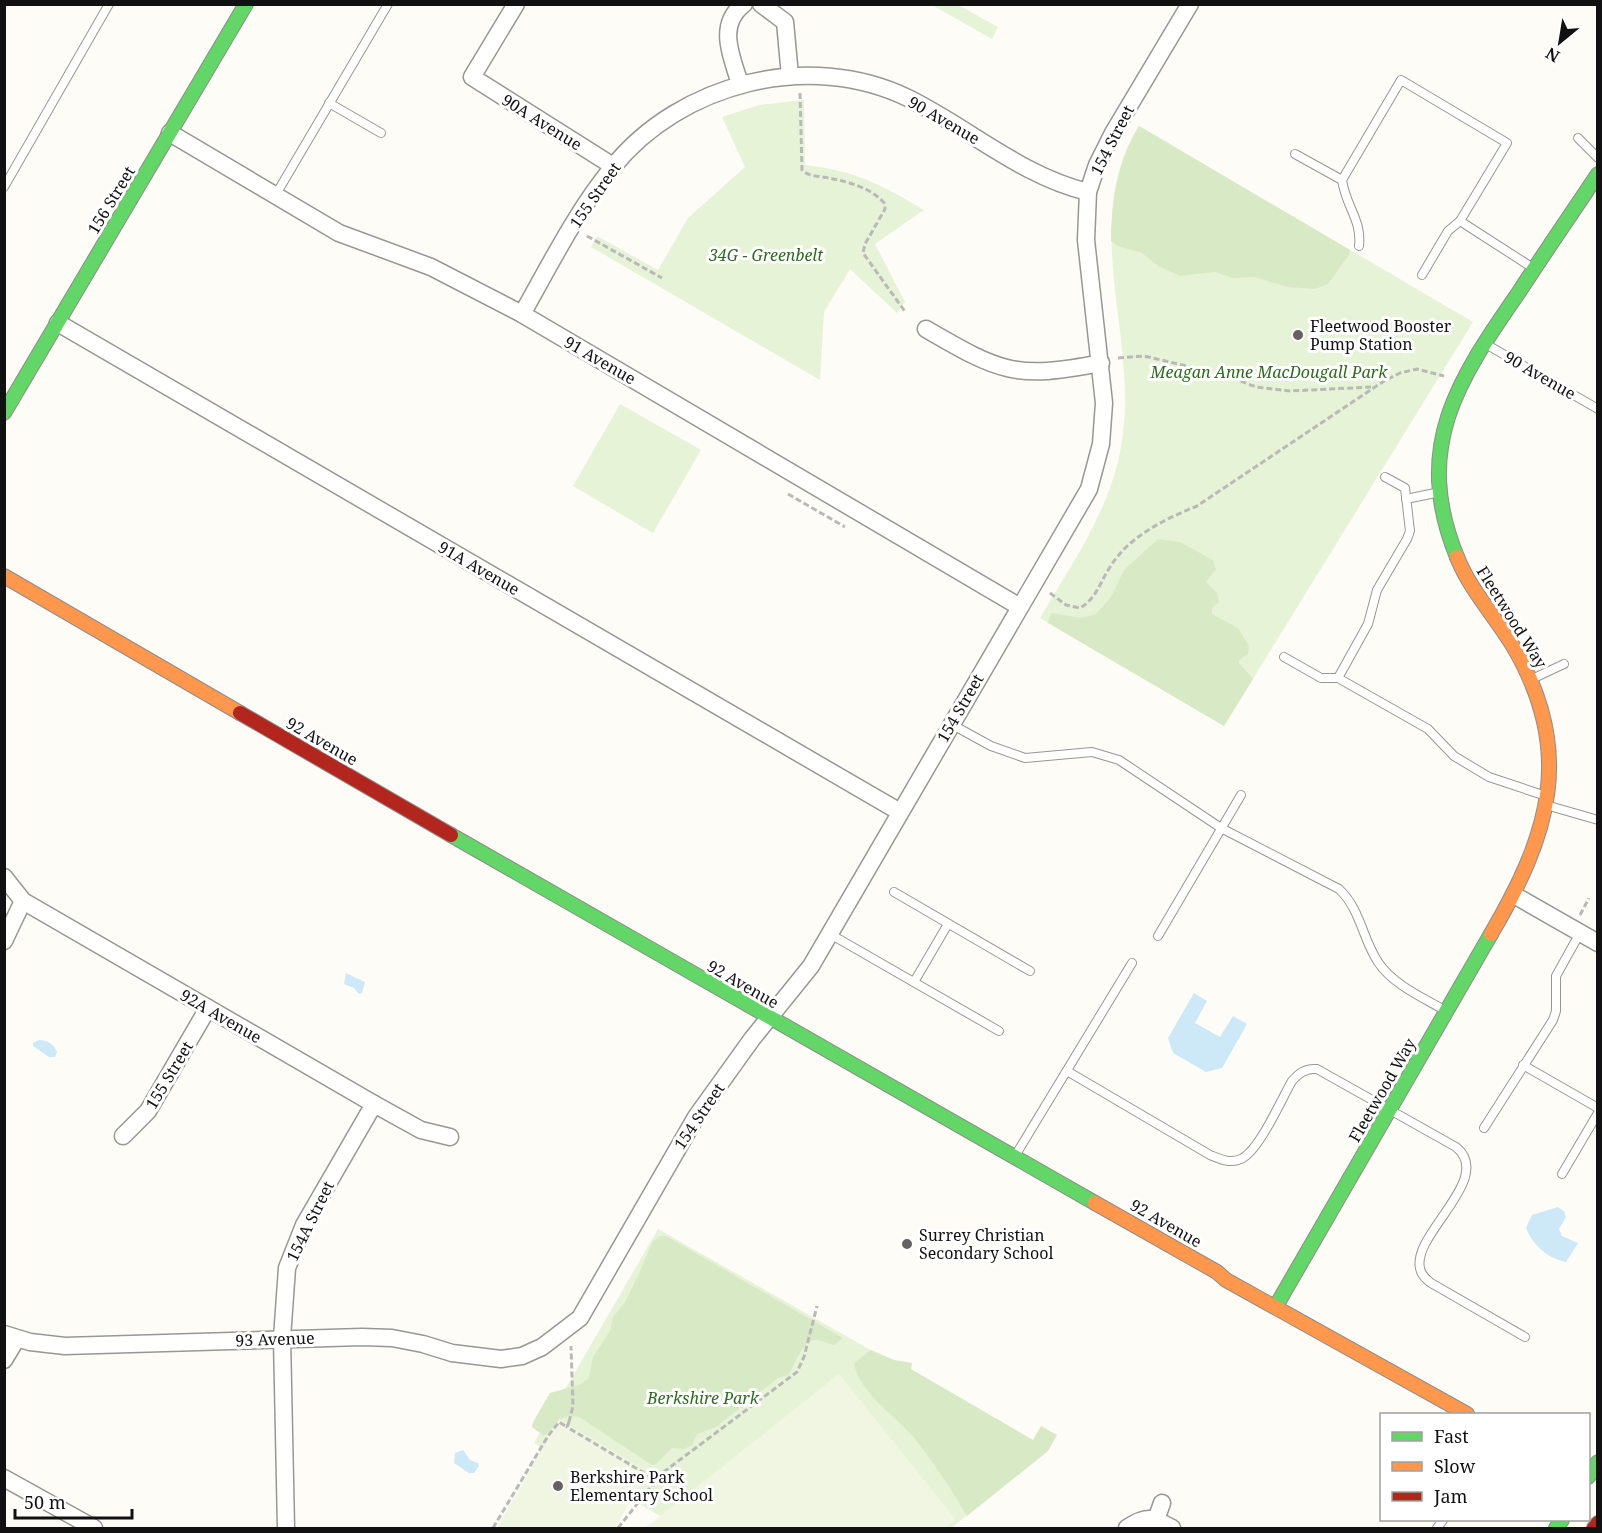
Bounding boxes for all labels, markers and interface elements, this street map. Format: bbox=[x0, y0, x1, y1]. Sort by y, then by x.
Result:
north arrow bbox=[1530, 12, 1590, 72]
text: N bbox=[1541, 42, 1563, 68]
street label: 90A Avenue bbox=[498, 89, 586, 155]
street label: 90 Avenue bbox=[904, 91, 984, 149]
street label: 154 Street bbox=[1085, 101, 1139, 179]
street label: 155 Street bbox=[564, 157, 626, 232]
street label: 156 Street bbox=[82, 162, 140, 238]
park label: 34G - Greenbelt bbox=[708, 244, 823, 266]
place label: Fleetwood Booster Pump Station bbox=[1310, 315, 1452, 355]
marker: Fleetwood Booster Pump Station bbox=[1291, 328, 1305, 342]
street label: 91 Avenue bbox=[560, 331, 640, 389]
street label: 90 Avenue bbox=[1500, 346, 1580, 404]
park label: Meagan Anne MacDougall Park bbox=[1150, 361, 1388, 383]
street label: 91A Avenue bbox=[434, 536, 524, 600]
street label: Fleetwood Way bbox=[1472, 562, 1553, 673]
street label: 154 Street bbox=[932, 669, 989, 746]
street label: 92 Avenue bbox=[282, 712, 362, 770]
street label: 92 Avenue bbox=[703, 955, 783, 1013]
street label: 92A Avenue bbox=[176, 984, 266, 1048]
street label: Fleetwood Way bbox=[1343, 1033, 1421, 1146]
street label: 155 Street bbox=[140, 1037, 198, 1113]
street label: 154 Street bbox=[669, 1078, 729, 1153]
street label: 154A Street bbox=[281, 1177, 339, 1265]
street label: 92 Avenue bbox=[1126, 1194, 1206, 1252]
place label: Surrey Christian Secondary School bbox=[919, 1224, 1053, 1264]
marker: Surrey Christian Secondary School bbox=[900, 1237, 914, 1251]
street label: 93 Avenue bbox=[235, 1327, 315, 1351]
park label: Berkshire Park bbox=[646, 1387, 760, 1409]
legend bbox=[1380, 1413, 1590, 1521]
text: Fast bbox=[1434, 1424, 1469, 1448]
text: Slow bbox=[1434, 1454, 1476, 1478]
place label: Berkshire Park Elementary School bbox=[570, 1466, 713, 1506]
marker: Berkshire Park Elementary School bbox=[551, 1479, 565, 1493]
scale bar bbox=[15, 1482, 132, 1520]
text: Jam bbox=[1433, 1484, 1468, 1508]
text: 50 m bbox=[24, 1490, 66, 1514]

